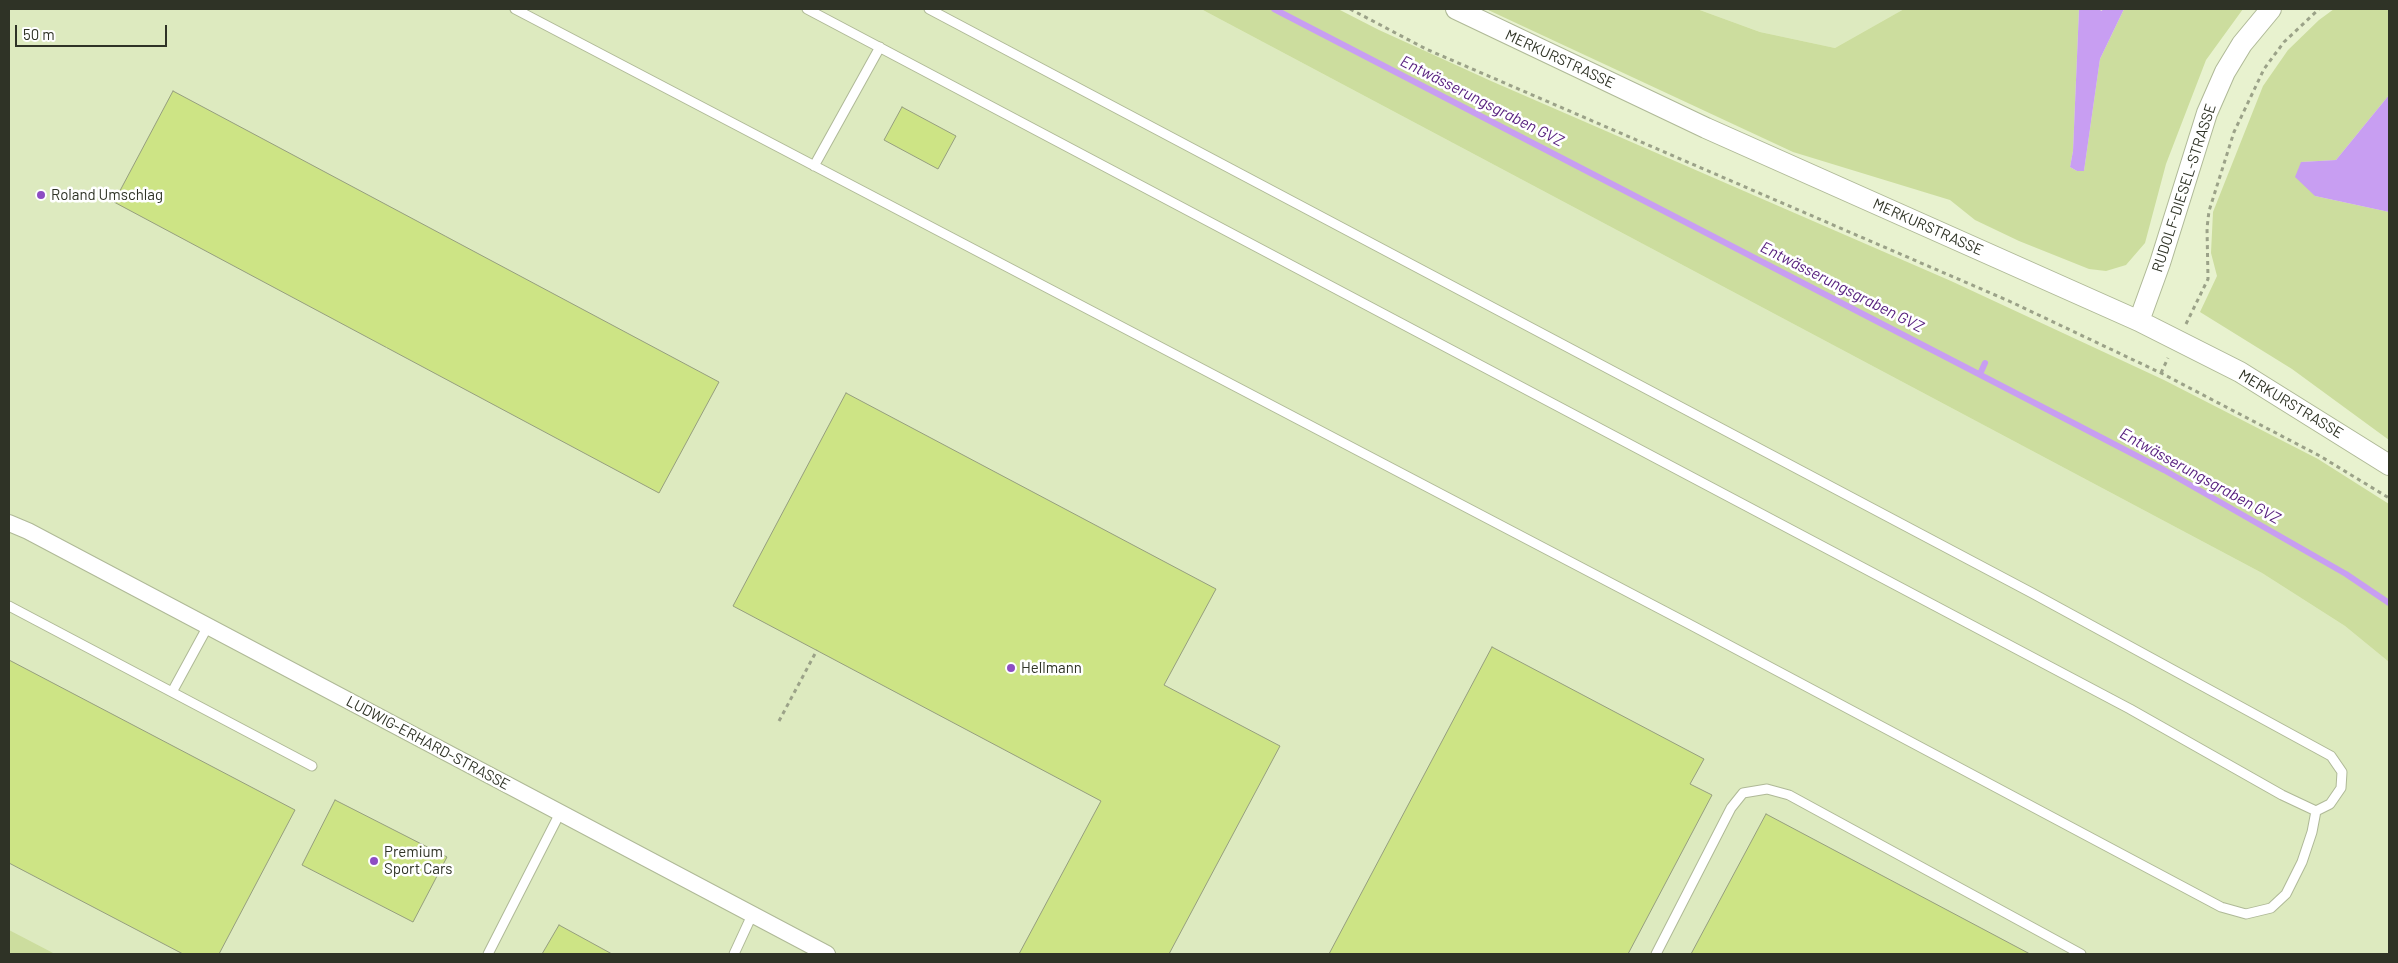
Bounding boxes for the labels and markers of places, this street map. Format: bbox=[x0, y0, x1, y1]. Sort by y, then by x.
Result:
place label: Roland Umschlag bbox=[51, 186, 163, 204]
marker: Roland Umschlag bbox=[35, 189, 47, 201]
place label: Hellmann bbox=[1021, 659, 1082, 677]
marker: Hellmann bbox=[1005, 662, 1017, 674]
place label: Premium Sport Cars bbox=[384, 843, 453, 878]
marker: Premium Sport Cars bbox=[368, 855, 380, 867]

